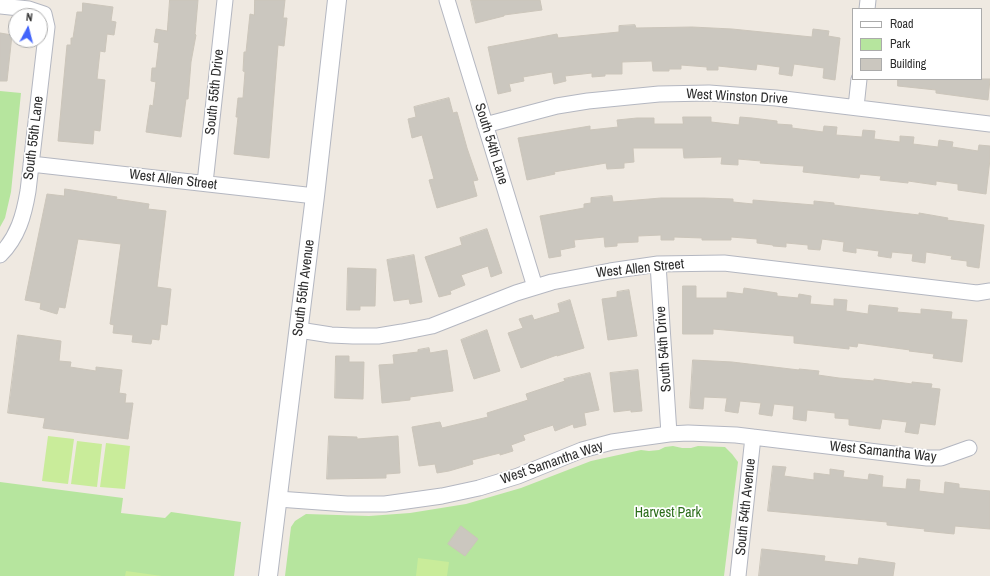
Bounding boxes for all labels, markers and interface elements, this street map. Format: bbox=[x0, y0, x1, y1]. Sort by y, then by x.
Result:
north arrow bbox=[8, 8, 48, 48]
legend bbox=[852, 8, 982, 80]
text: N bbox=[25, 10, 33, 24]
text: Road bbox=[890, 16, 914, 32]
text: Park bbox=[890, 36, 910, 52]
street label: South 55th Drive bbox=[202, 48, 228, 136]
text: Building bbox=[890, 56, 926, 72]
street label: West Winston Drive bbox=[686, 86, 788, 108]
street label: South 55th Lane bbox=[21, 95, 47, 181]
street label: South 54th Lane bbox=[471, 101, 511, 187]
street label: West Allen Street bbox=[128, 166, 218, 194]
street label: South 55th Avenue bbox=[290, 239, 318, 337]
street label: West Allen Street bbox=[595, 256, 685, 282]
street label: South 54th Drive bbox=[653, 305, 675, 393]
street label: West Samantha Way bbox=[499, 438, 605, 488]
street label: West Samantha Way bbox=[829, 438, 937, 466]
street label: South 54th Avenue bbox=[733, 458, 759, 556]
park label: Harvest Park bbox=[635, 505, 701, 521]

